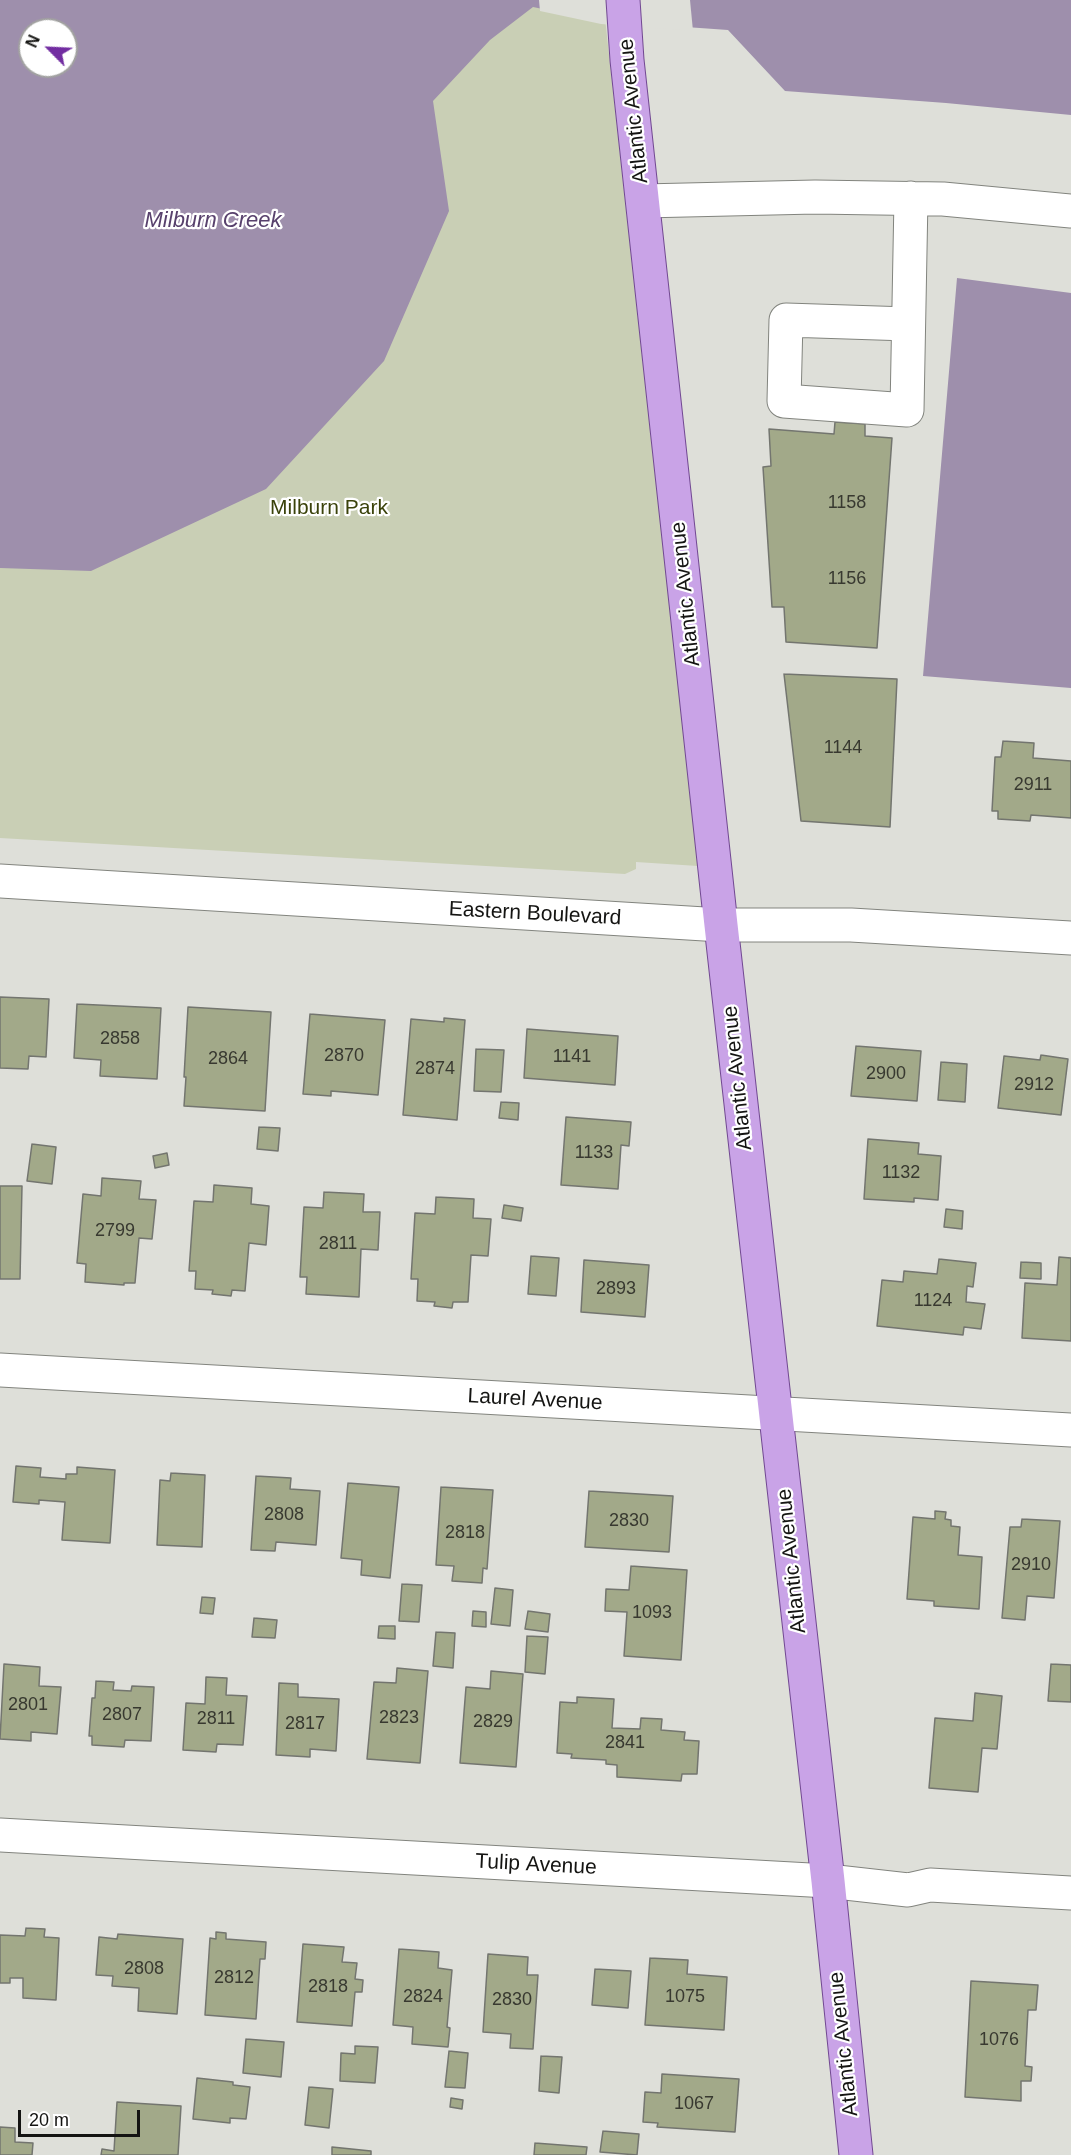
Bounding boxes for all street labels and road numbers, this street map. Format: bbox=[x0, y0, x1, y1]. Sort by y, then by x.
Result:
street label: Atlantic Avenue bbox=[614, 37, 654, 185]
street label: Atlantic Avenue bbox=[666, 520, 706, 668]
street label: Eastern Boulevard bbox=[448, 897, 622, 931]
street label: Atlantic Avenue bbox=[718, 1004, 758, 1152]
street label: Laurel Avenue bbox=[467, 1384, 603, 1416]
street label: Atlantic Avenue bbox=[772, 1487, 812, 1635]
street label: Tulip Avenue bbox=[475, 1849, 597, 1881]
street label: Atlantic Avenue bbox=[824, 1970, 864, 2118]

